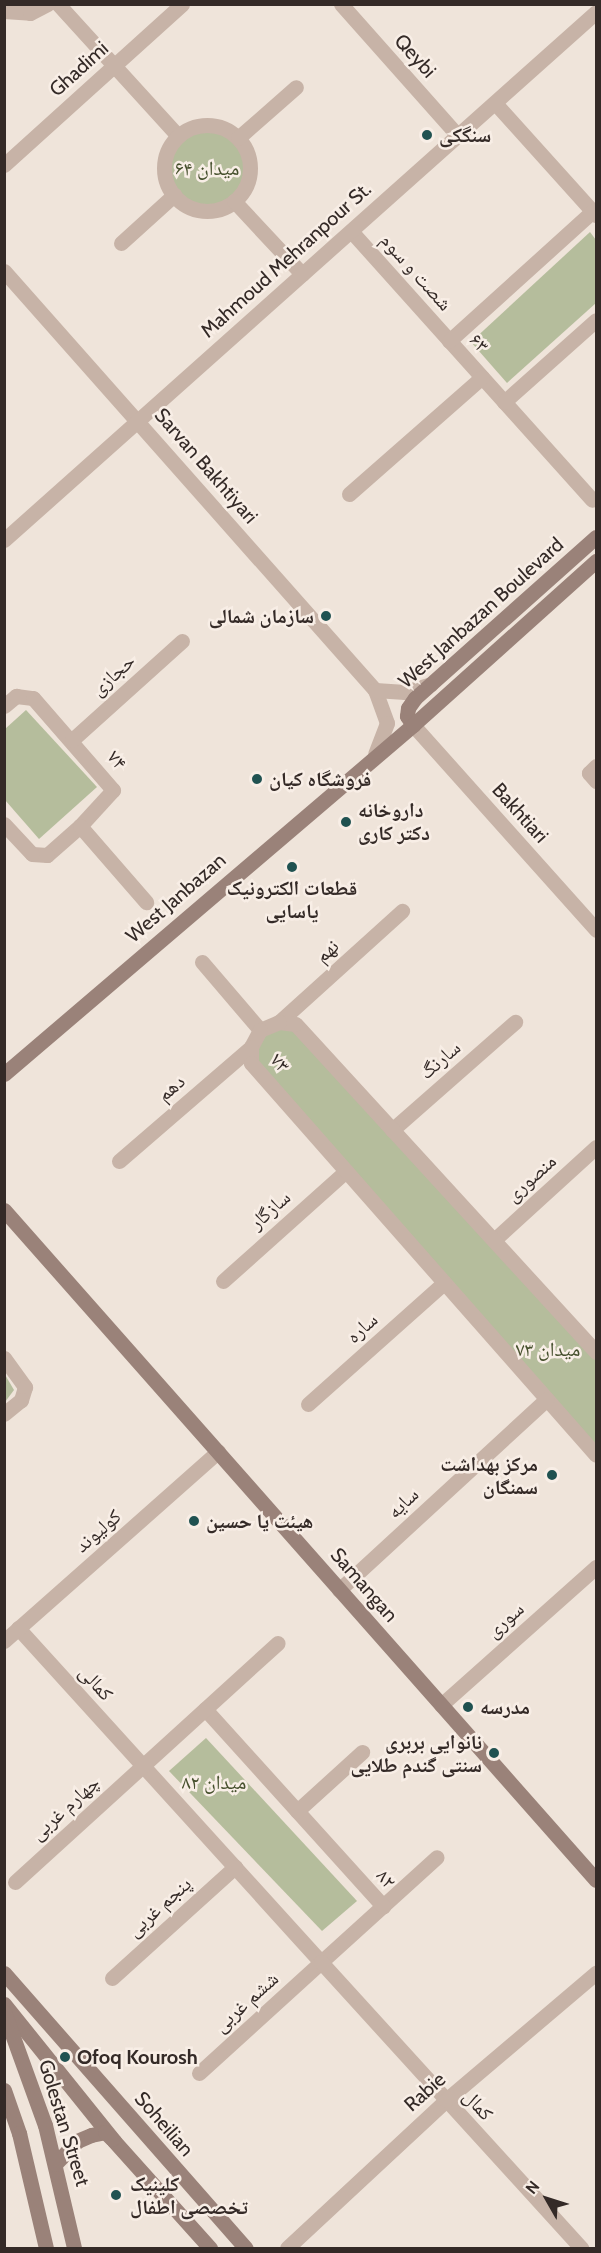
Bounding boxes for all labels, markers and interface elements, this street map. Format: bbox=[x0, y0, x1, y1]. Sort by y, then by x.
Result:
street label: Qeybi bbox=[389, 29, 441, 83]
street label: Ghadimi bbox=[45, 36, 113, 102]
place label: سنگکی bbox=[439, 123, 491, 147]
marker: سنگکی bbox=[420, 128, 434, 142]
park label: میدان ۶۴ bbox=[175, 156, 239, 180]
street label: Mahmoud Mehranpour St. bbox=[196, 177, 376, 343]
street label: شصت و سوم bbox=[375, 228, 457, 316]
street label: ۶۳ bbox=[464, 328, 494, 358]
street label: Sarvan Bakhtiyari bbox=[149, 403, 263, 529]
street label: West Janbazan Boulevard bbox=[394, 533, 568, 693]
place label: سازمان شمالی bbox=[209, 604, 314, 628]
marker: سازمان شمالی bbox=[319, 609, 333, 623]
street label: حجازی bbox=[86, 649, 140, 701]
street label: ۷۴ bbox=[102, 746, 132, 774]
place label: فروشگاه کیان bbox=[269, 767, 371, 791]
marker: فروشگاه کیان bbox=[250, 772, 264, 786]
street label: Bakhtiari bbox=[487, 778, 553, 848]
place label: داروخانه دکتر کاری bbox=[358, 798, 430, 845]
marker: داروخانه دکتر کاری bbox=[339, 815, 353, 829]
street label: West Janbazan bbox=[121, 848, 231, 948]
marker: قطعات الکترونیک یاسایی bbox=[285, 860, 299, 874]
place label: قطعات الکترونیک یاسایی bbox=[227, 876, 357, 923]
street label: نهم bbox=[310, 934, 344, 968]
street label: سارنگ bbox=[414, 1036, 466, 1084]
street label: ۷۳ bbox=[265, 1048, 295, 1078]
street label: دهم bbox=[152, 1069, 190, 1107]
street label: منصوری bbox=[501, 1149, 561, 1207]
street label: سازگار bbox=[244, 1185, 296, 1235]
street label: ساره bbox=[341, 1308, 383, 1348]
park label: میدان ۷۳ bbox=[516, 1337, 580, 1361]
place label: مرکز بهداشت سمنگان bbox=[440, 1452, 538, 1499]
marker: مرکز بهداشت سمنگان bbox=[543, 1466, 561, 1484]
street label: سایه bbox=[382, 1483, 424, 1523]
street label: کولیوند bbox=[70, 1504, 126, 1558]
place label: هیئت یا حسین bbox=[206, 1509, 313, 1533]
marker: هیئت یا حسین bbox=[187, 1514, 201, 1528]
street label: Samangan bbox=[325, 1543, 403, 1627]
street label: سوری bbox=[481, 1597, 529, 1643]
street label: کمالی bbox=[74, 1660, 118, 1706]
place label: مدرسه bbox=[480, 1695, 530, 1719]
marker: مدرسه bbox=[461, 1700, 475, 1714]
place label: نانوایی بربری سنتی گندم طلایی bbox=[351, 1730, 482, 1777]
marker: نانوایی بربری سنتی گندم طلایی bbox=[487, 1746, 501, 1760]
park label: میدان ۸۲ bbox=[182, 1770, 246, 1794]
street label: چهارم غربی bbox=[25, 1771, 105, 1845]
street label: ۸۲ bbox=[371, 1864, 401, 1894]
street label: پنجم غربی bbox=[122, 1872, 196, 1942]
street label: ششم غربی bbox=[209, 1967, 283, 2037]
place label: Ofoq Kourosh bbox=[77, 2045, 198, 2069]
marker: Ofoq Kourosh bbox=[58, 2050, 72, 2064]
street label: Golestan Street bbox=[33, 2057, 95, 2189]
street label: Rabie bbox=[399, 2067, 451, 2117]
street label: کمال bbox=[458, 2085, 498, 2125]
street label: Soheilian bbox=[129, 2087, 199, 2161]
north arrow bbox=[517, 2169, 577, 2229]
place label: کلینیک تخصصی اطفال bbox=[130, 2172, 248, 2219]
text: N bbox=[522, 2177, 544, 2198]
marker: کلینیک تخصصی اطفال bbox=[107, 2186, 125, 2204]

